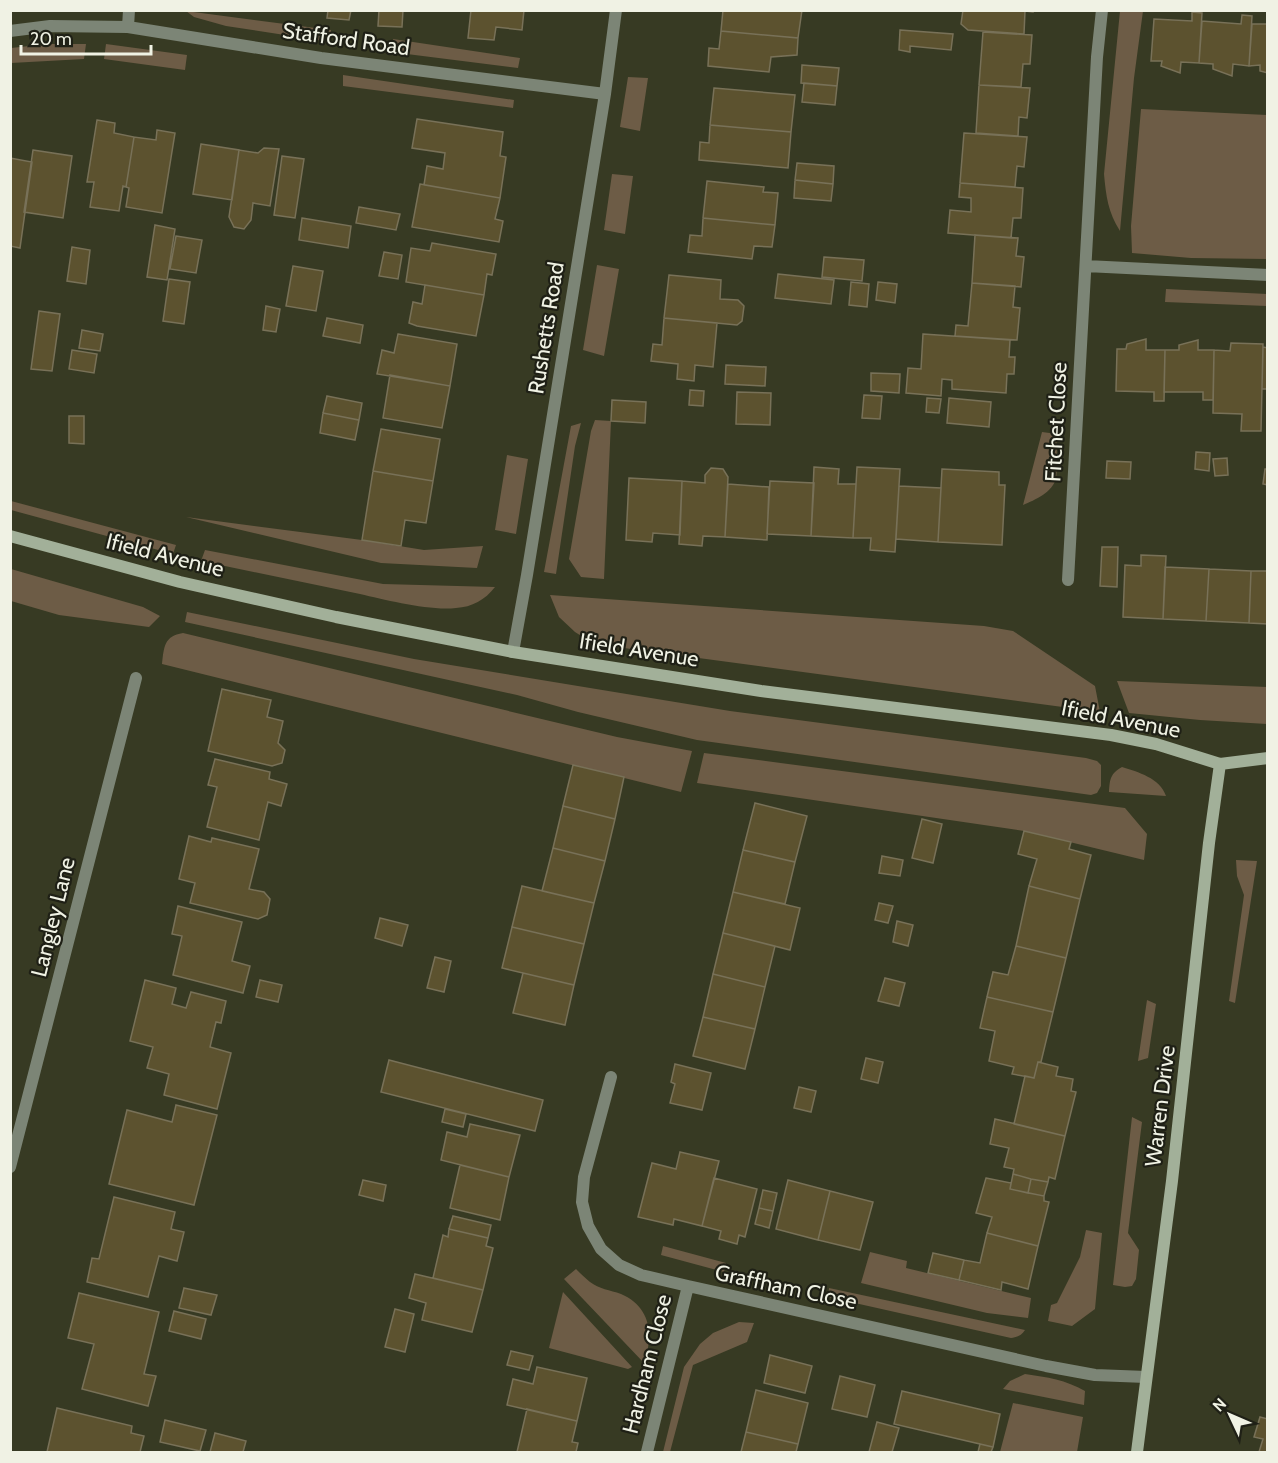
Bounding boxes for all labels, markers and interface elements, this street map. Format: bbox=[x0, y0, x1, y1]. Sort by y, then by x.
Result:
street label: Stafford Road bbox=[281, 17, 411, 61]
scale bar bbox=[21, 18, 152, 56]
text: 20 m bbox=[30, 28, 72, 50]
street label: Rushetts Road bbox=[522, 260, 570, 396]
street label: Fitchet Close bbox=[1039, 361, 1073, 483]
street label: Ifield Avenue bbox=[103, 527, 227, 583]
street label: Ifield Avenue bbox=[577, 627, 701, 673]
street label: Ifield Avenue bbox=[1059, 694, 1183, 744]
street label: Langley Lane bbox=[25, 854, 81, 980]
street label: Warren Drive bbox=[1139, 1044, 1181, 1168]
street label: Graffham Close bbox=[713, 1259, 859, 1315]
street label: Hardham Close bbox=[617, 1292, 677, 1436]
north arrow bbox=[1200, 1385, 1260, 1445]
text: N bbox=[1209, 1394, 1230, 1416]

